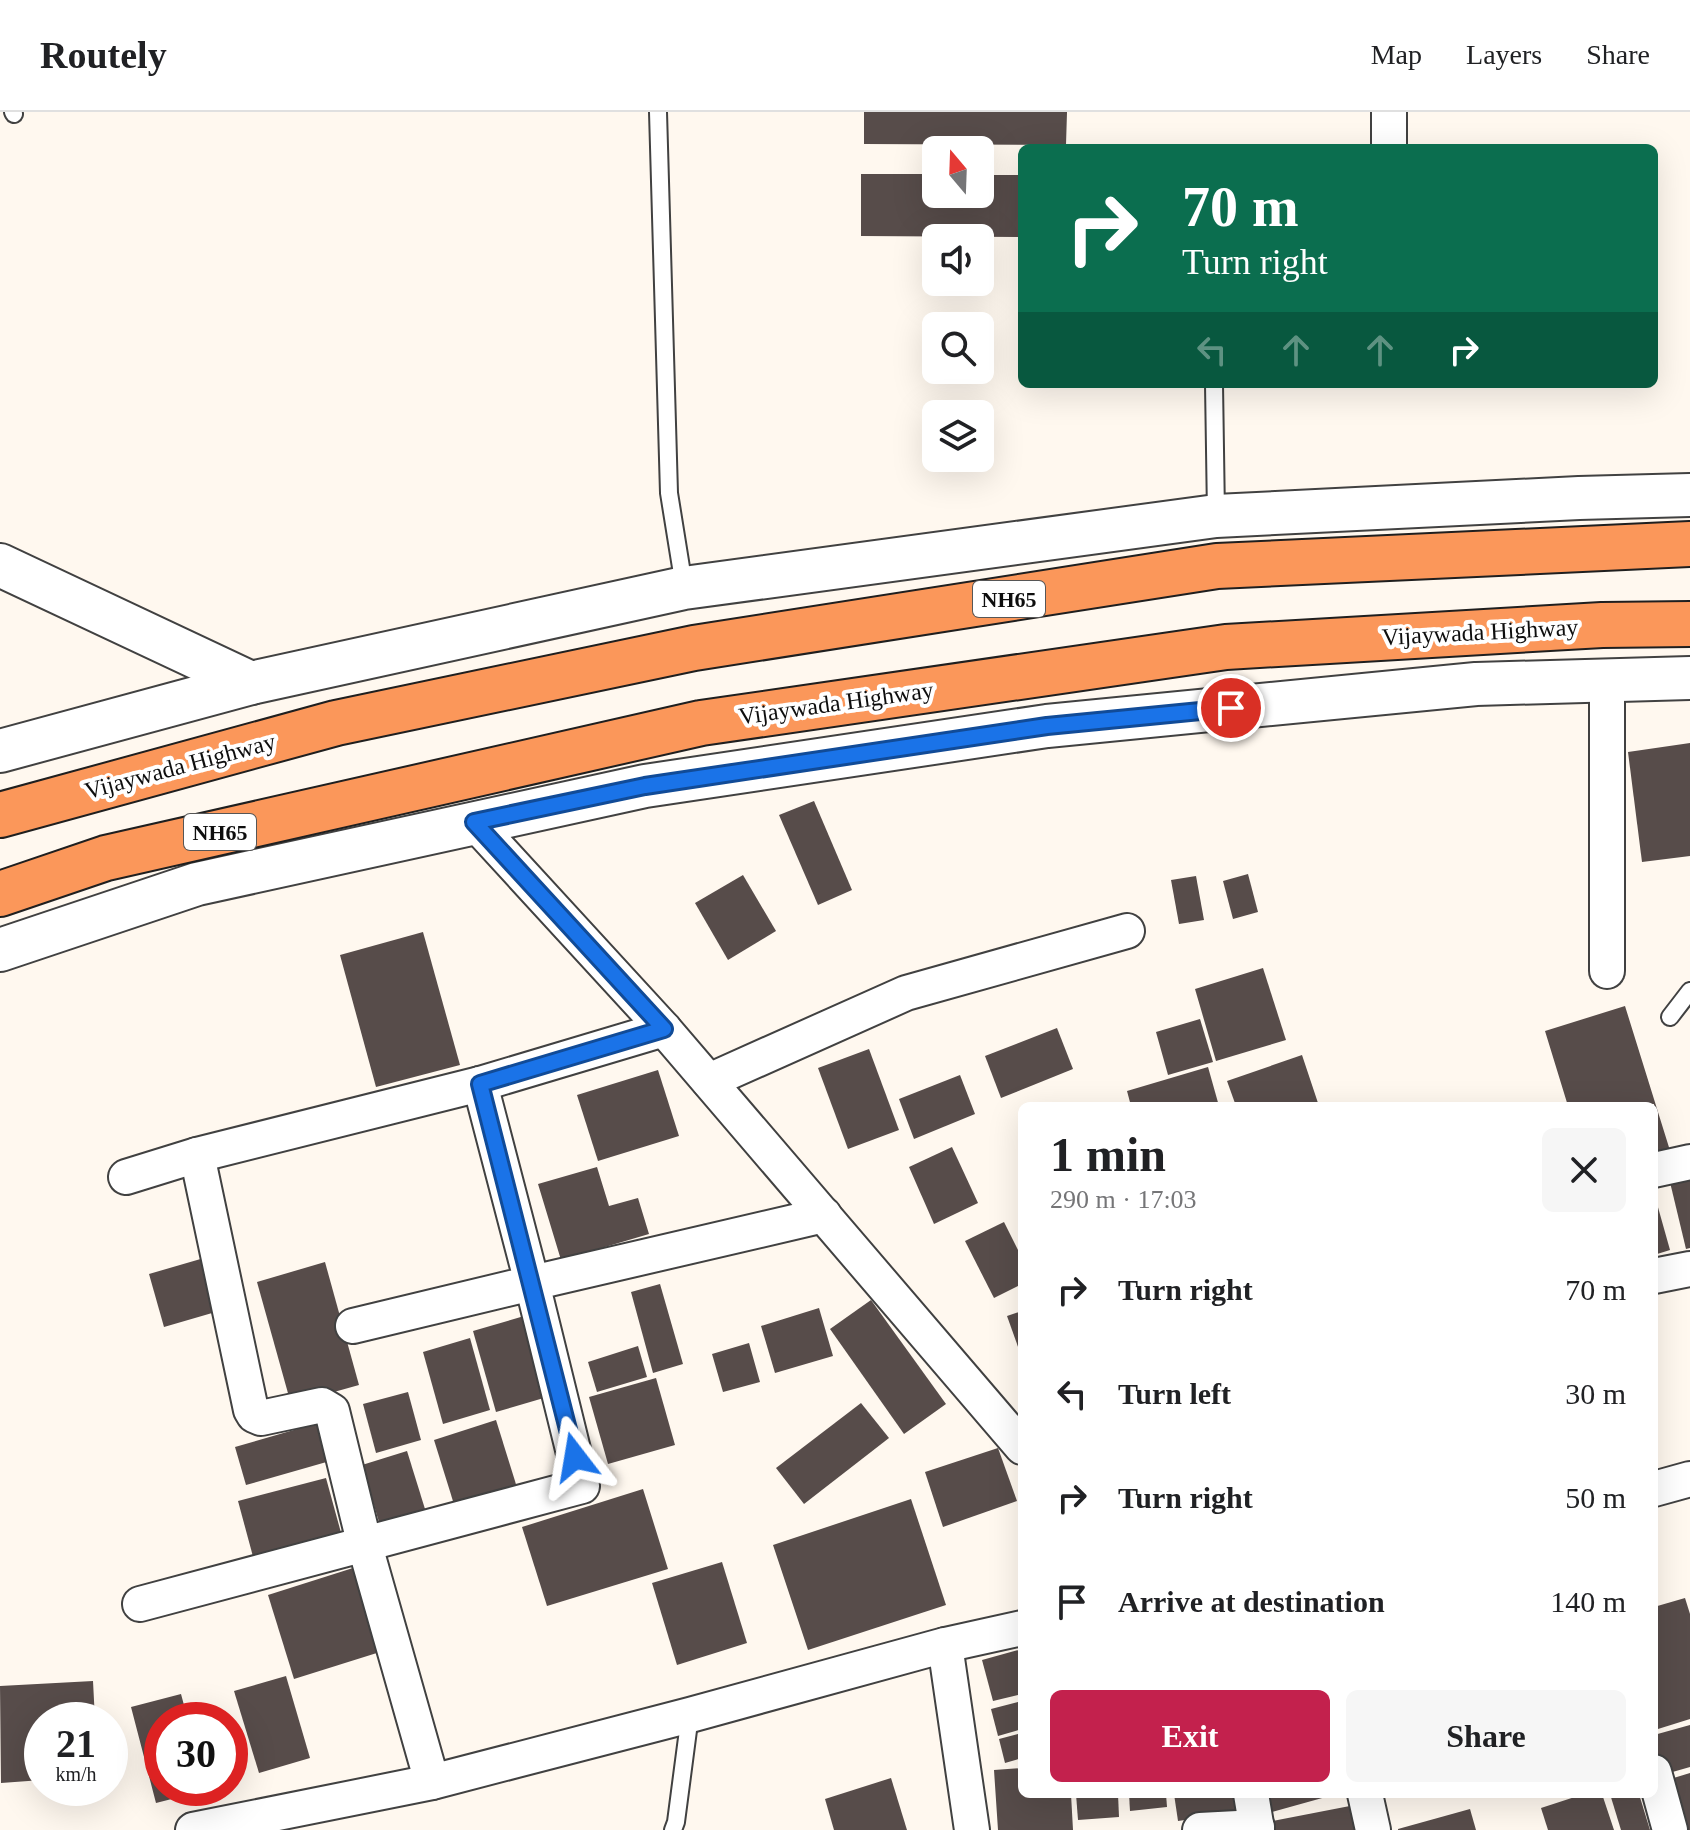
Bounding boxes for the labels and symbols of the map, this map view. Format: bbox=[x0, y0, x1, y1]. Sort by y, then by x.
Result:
north arrow bbox=[922, 136, 994, 208]
road number: NH65 bbox=[973, 581, 1045, 617]
street label: Vijaywada Highway bbox=[1381, 614, 1579, 650]
pin bbox=[1197, 674, 1265, 742]
street label: Vijaywada Highway bbox=[737, 676, 935, 730]
street label: Vijaywada Highway bbox=[82, 728, 278, 804]
road number: NH65 bbox=[184, 814, 256, 850]
position arrow bbox=[533, 1415, 617, 1499]
speed limit sign: 30 bbox=[144, 1702, 248, 1806]

